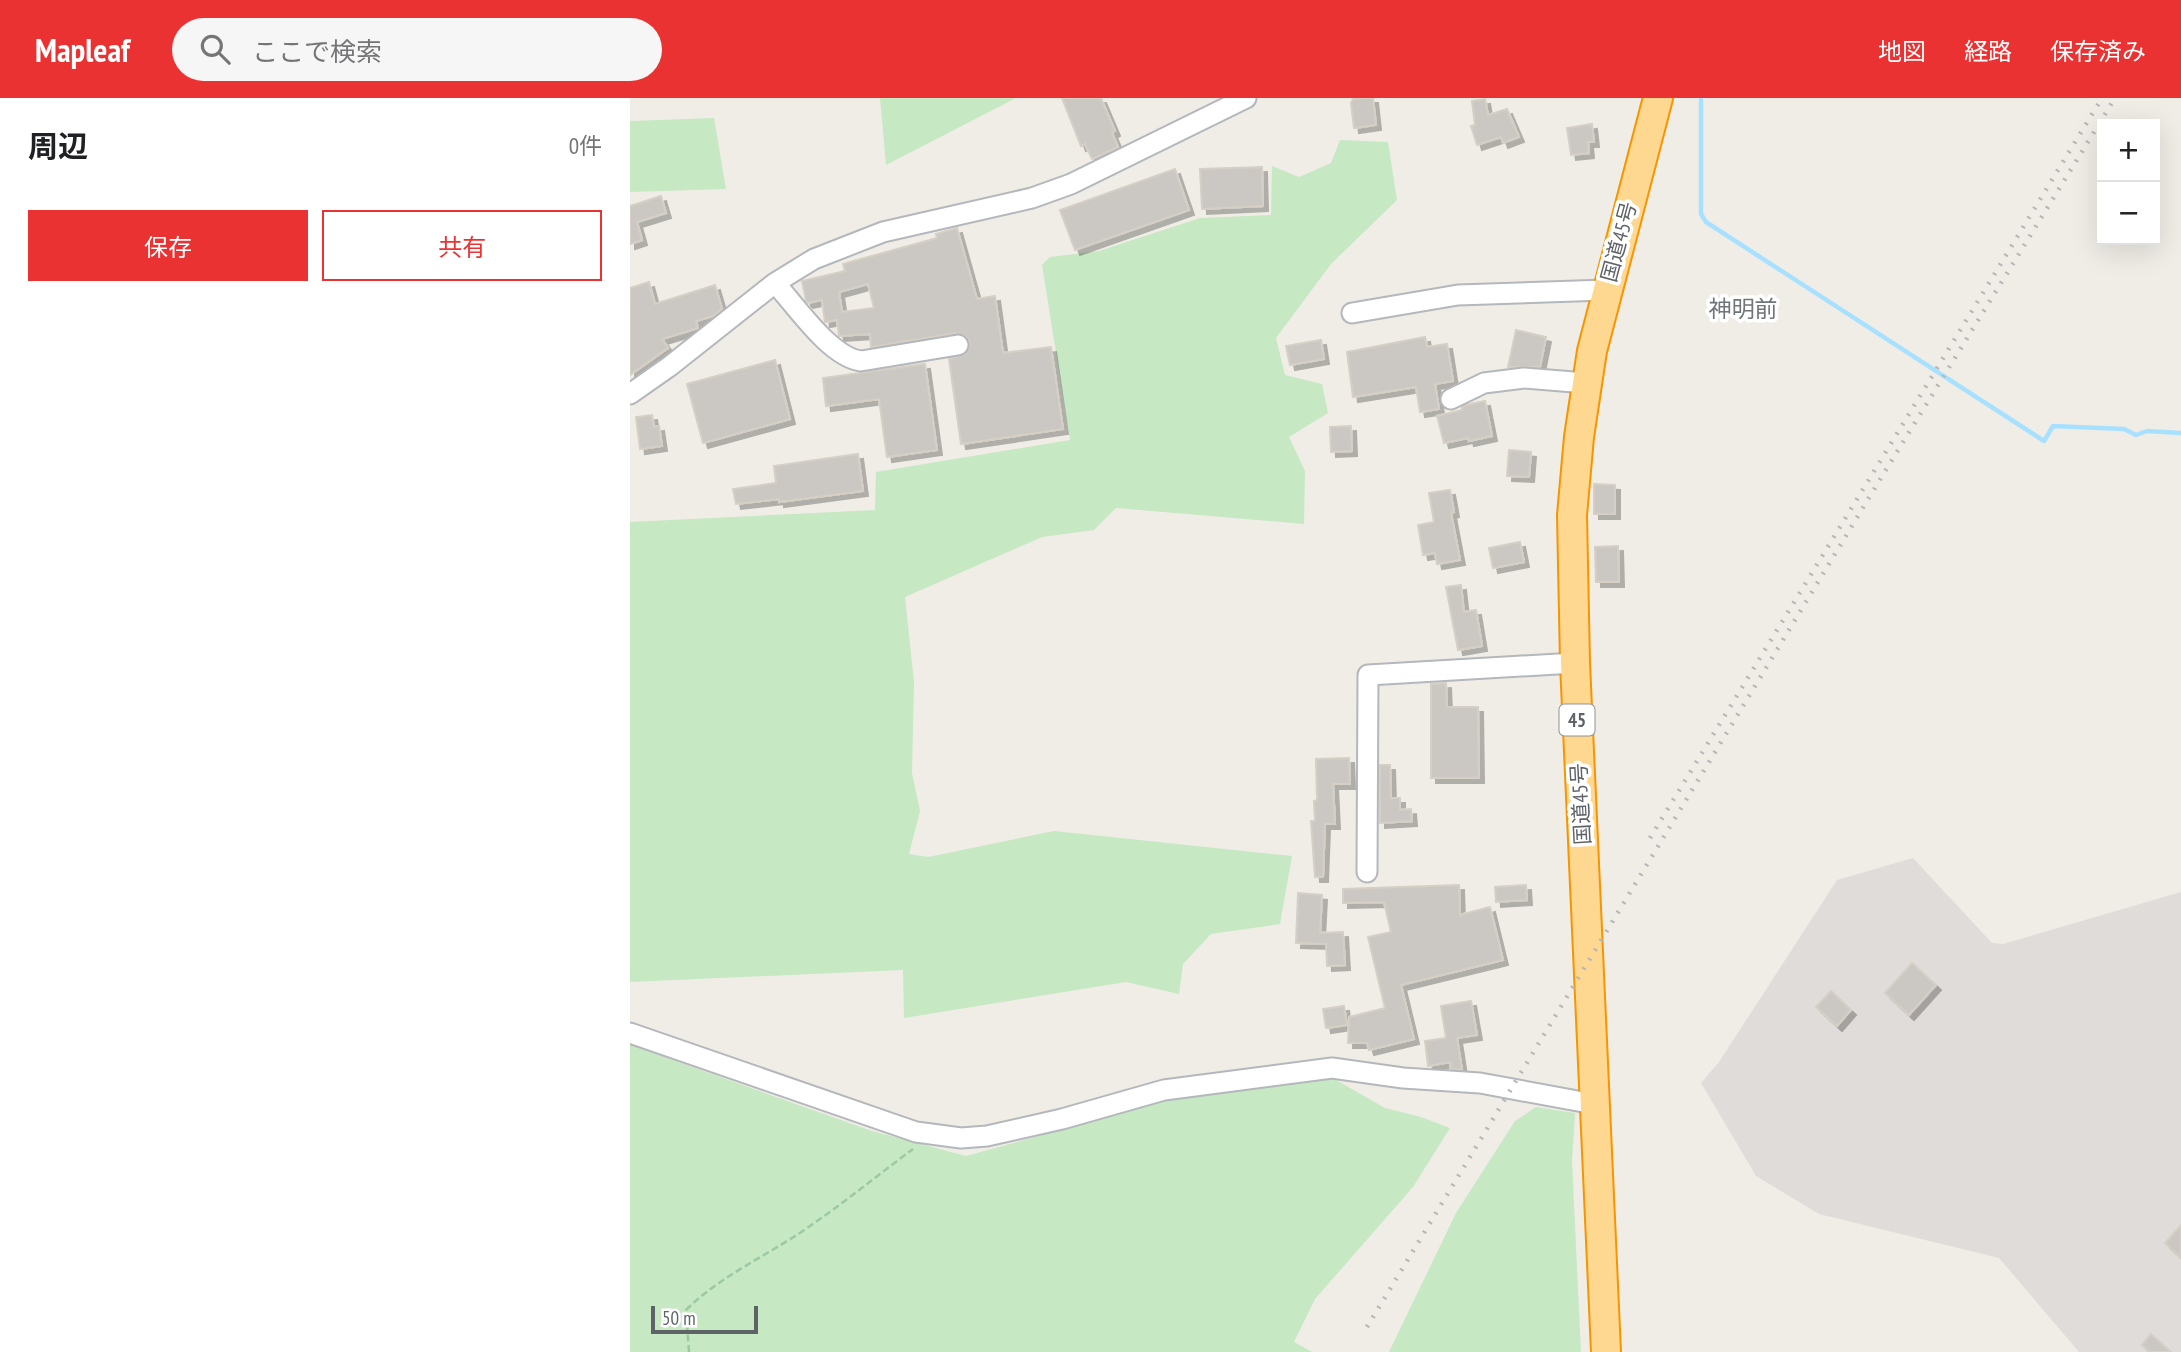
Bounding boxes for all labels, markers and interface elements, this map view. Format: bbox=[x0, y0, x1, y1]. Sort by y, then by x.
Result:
search box bbox=[172, 18, 662, 81]
text: Mapleaf bbox=[35, 28, 130, 71]
icon: search bbox=[196, 30, 234, 68]
text: ここで検索 bbox=[252, 35, 382, 68]
text: 地図 bbox=[1878, 36, 1926, 67]
text: 経路 bbox=[1964, 36, 2012, 67]
text: 保存済み bbox=[2050, 36, 2146, 67]
map controls bbox=[2097, 119, 2160, 245]
button: + bbox=[2097, 119, 2160, 182]
text: 周辺 bbox=[28, 126, 88, 165]
text: 0件 bbox=[569, 131, 602, 160]
button: − bbox=[2097, 182, 2160, 245]
street label: 国道45号 bbox=[1595, 199, 1642, 285]
button: 保存 bbox=[28, 210, 308, 281]
button: 共有 bbox=[322, 210, 602, 281]
district label: 神明前 bbox=[1709, 294, 1778, 323]
road number: 45 bbox=[1560, 705, 1594, 736]
street label: 国道45号 bbox=[1565, 762, 1596, 846]
scale bar bbox=[651, 1303, 758, 1335]
text: 50 m bbox=[662, 1306, 696, 1330]

